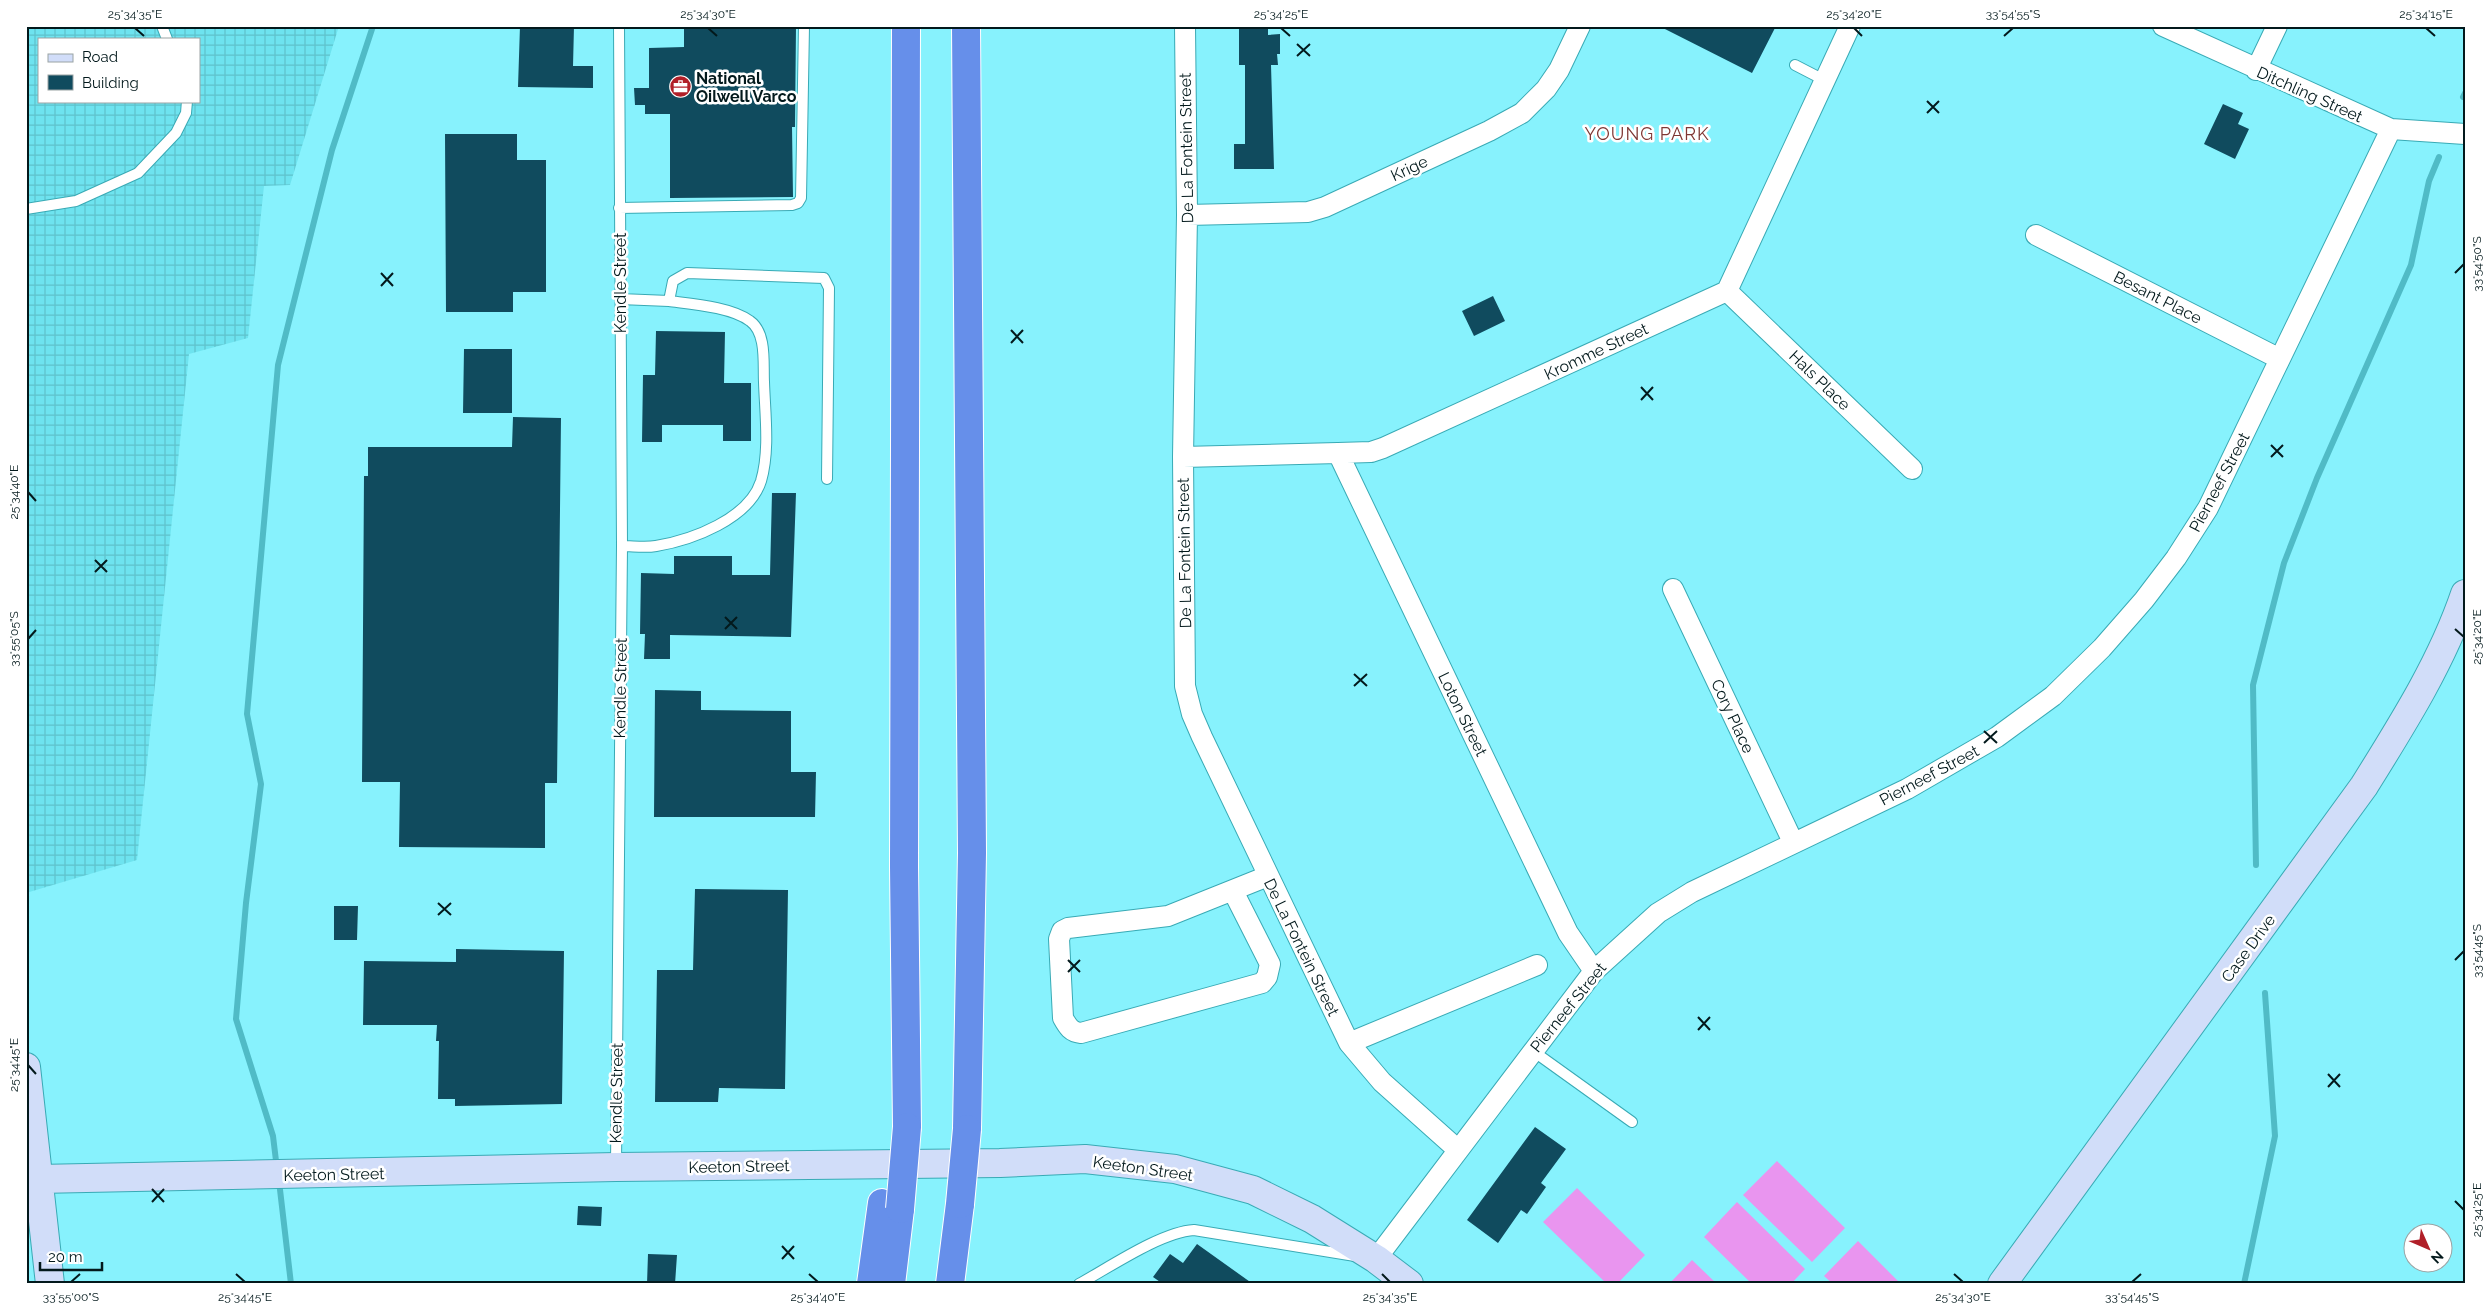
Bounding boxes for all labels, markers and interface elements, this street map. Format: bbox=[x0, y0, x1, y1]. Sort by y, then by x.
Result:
text: 25°34'35"E bbox=[108, 7, 162, 21]
text: 25°34'30"E bbox=[680, 7, 736, 21]
text: 25°34'25"E bbox=[1254, 7, 1308, 21]
text: 25°34'20"E bbox=[1826, 7, 1882, 21]
text: 33°54'55"S bbox=[1986, 7, 2040, 21]
text: 25°34'15"E bbox=[2399, 7, 2453, 21]
legend bbox=[38, 38, 200, 102]
text: Road bbox=[82, 48, 118, 66]
street label: Ditchling Street bbox=[2254, 63, 2366, 127]
place label: National Oilwell Varco bbox=[696, 69, 797, 106]
street label: De La Fontein Street bbox=[1176, 72, 1197, 223]
text: Building bbox=[82, 74, 139, 92]
office icon: National Oilwell Varco bbox=[668, 75, 692, 99]
district label: YOUNG PARK bbox=[1584, 123, 1710, 144]
street label: Krige bbox=[1388, 152, 1431, 185]
street label: Kendle Street bbox=[611, 232, 630, 333]
text: 33°54'50"S bbox=[2470, 236, 2484, 292]
street label: Besant Place bbox=[2111, 267, 2205, 328]
street label: Kromme Street bbox=[1541, 319, 1652, 384]
street label: Hals Place bbox=[1785, 347, 1854, 414]
street label: Pierneef Street bbox=[2185, 429, 2254, 535]
text: 25°34'40"E bbox=[7, 465, 21, 519]
street label: De La Fontein Street bbox=[1174, 477, 1195, 628]
text: 25°34'20"E bbox=[2470, 609, 2484, 665]
text: 33°55'05"S bbox=[7, 611, 21, 667]
street label: Kendle Street bbox=[610, 637, 631, 738]
street label: Loton Street bbox=[1434, 669, 1491, 760]
street label: Cory Place bbox=[1707, 676, 1758, 756]
street label: Pierneef Street bbox=[1876, 741, 1983, 810]
street label: De La Fontein Street bbox=[1260, 875, 1343, 1020]
street label: Case Drive bbox=[2217, 911, 2279, 986]
text: 33°54'45"S bbox=[2470, 924, 2484, 978]
street label: Pierneef Street bbox=[1526, 958, 1611, 1056]
text: 25°34'45"E bbox=[7, 1038, 21, 1092]
street label: Kendle Street bbox=[606, 1042, 627, 1143]
street label: Keeton Street bbox=[1092, 1152, 1195, 1185]
street label: Keeton Street bbox=[688, 1156, 790, 1177]
street label: Keeton Street bbox=[283, 1164, 385, 1185]
text: 25°34'25"E bbox=[2470, 1183, 2484, 1237]
north arrow bbox=[2404, 1222, 2454, 1272]
scale bar bbox=[40, 1240, 102, 1272]
text: 20 m bbox=[48, 1248, 83, 1266]
text: N bbox=[2428, 1248, 2447, 1267]
text: 33°55'00"S bbox=[43, 1290, 99, 1304]
text: 25°34'45"E bbox=[218, 1290, 272, 1304]
text: 25°34'40"E bbox=[791, 1290, 845, 1304]
text: 25°34'35"E bbox=[1363, 1290, 1417, 1304]
text: 25°34'30"E bbox=[1935, 1290, 1991, 1304]
text: 33°54'45"S bbox=[2105, 1290, 2159, 1304]

